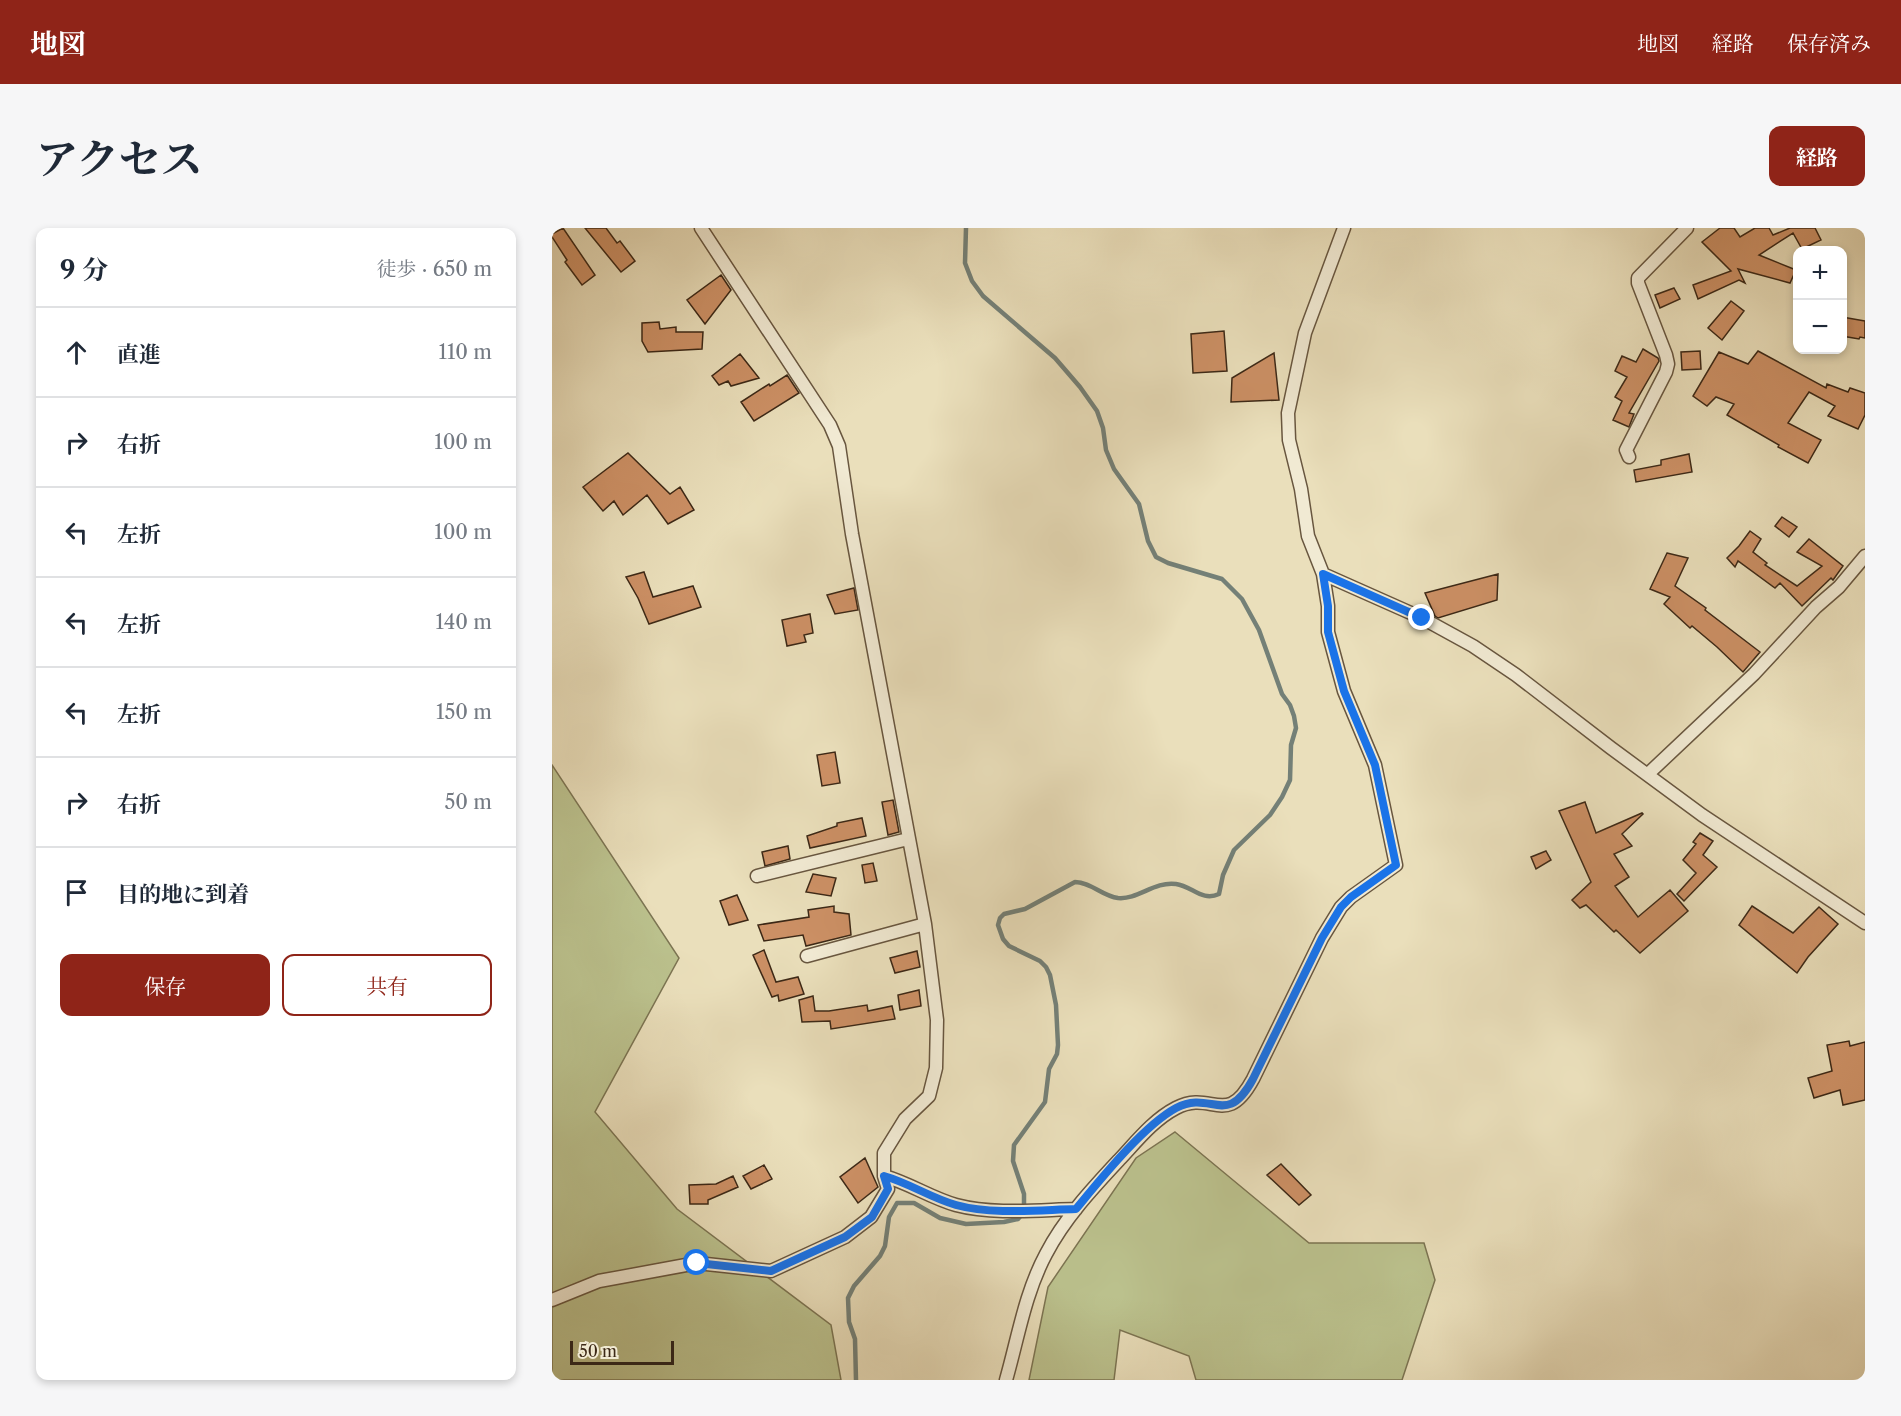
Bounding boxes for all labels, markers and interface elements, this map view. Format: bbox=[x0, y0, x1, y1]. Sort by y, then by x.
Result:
text: 地図 bbox=[30, 27, 86, 61]
text: 地図 bbox=[1637, 31, 1679, 56]
text: 経路 bbox=[1712, 31, 1754, 56]
text: 保存済み bbox=[1787, 31, 1871, 56]
button: 経路 bbox=[1769, 126, 1865, 186]
text: アクセス bbox=[36, 133, 203, 185]
map controls bbox=[1793, 246, 1847, 354]
button: + bbox=[1793, 246, 1847, 300]
text: 9 分 bbox=[60, 254, 108, 286]
text: 徒歩 · 650 m bbox=[377, 257, 492, 281]
button: − bbox=[1793, 300, 1847, 354]
icon: ahead bbox=[60, 336, 93, 369]
text: 110 m bbox=[439, 340, 492, 364]
text: 直進 bbox=[117, 341, 161, 368]
icon: right bbox=[60, 426, 93, 459]
text: 100 m bbox=[434, 430, 492, 454]
text: 右折 bbox=[117, 431, 161, 458]
icon: left bbox=[60, 516, 93, 549]
text: 100 m bbox=[434, 520, 492, 544]
text: 左折 bbox=[117, 521, 161, 548]
route end bbox=[1408, 604, 1434, 630]
icon: left bbox=[60, 606, 93, 639]
text: 140 m bbox=[435, 610, 492, 634]
text: 左折 bbox=[117, 611, 161, 638]
icon: left bbox=[60, 696, 93, 729]
text: 150 m bbox=[436, 700, 492, 724]
text: 左折 bbox=[117, 701, 161, 728]
icon: right bbox=[60, 786, 93, 819]
text: 50 m bbox=[445, 790, 492, 814]
text: 右折 bbox=[117, 791, 161, 818]
icon: arrive bbox=[60, 876, 93, 909]
text: 目的地に到着 bbox=[117, 881, 249, 908]
button: 保存 bbox=[60, 954, 270, 1016]
button: 共有 bbox=[282, 954, 492, 1016]
route start bbox=[683, 1249, 709, 1275]
scale bar bbox=[570, 1338, 674, 1366]
text: 50 m bbox=[579, 1341, 617, 1361]

